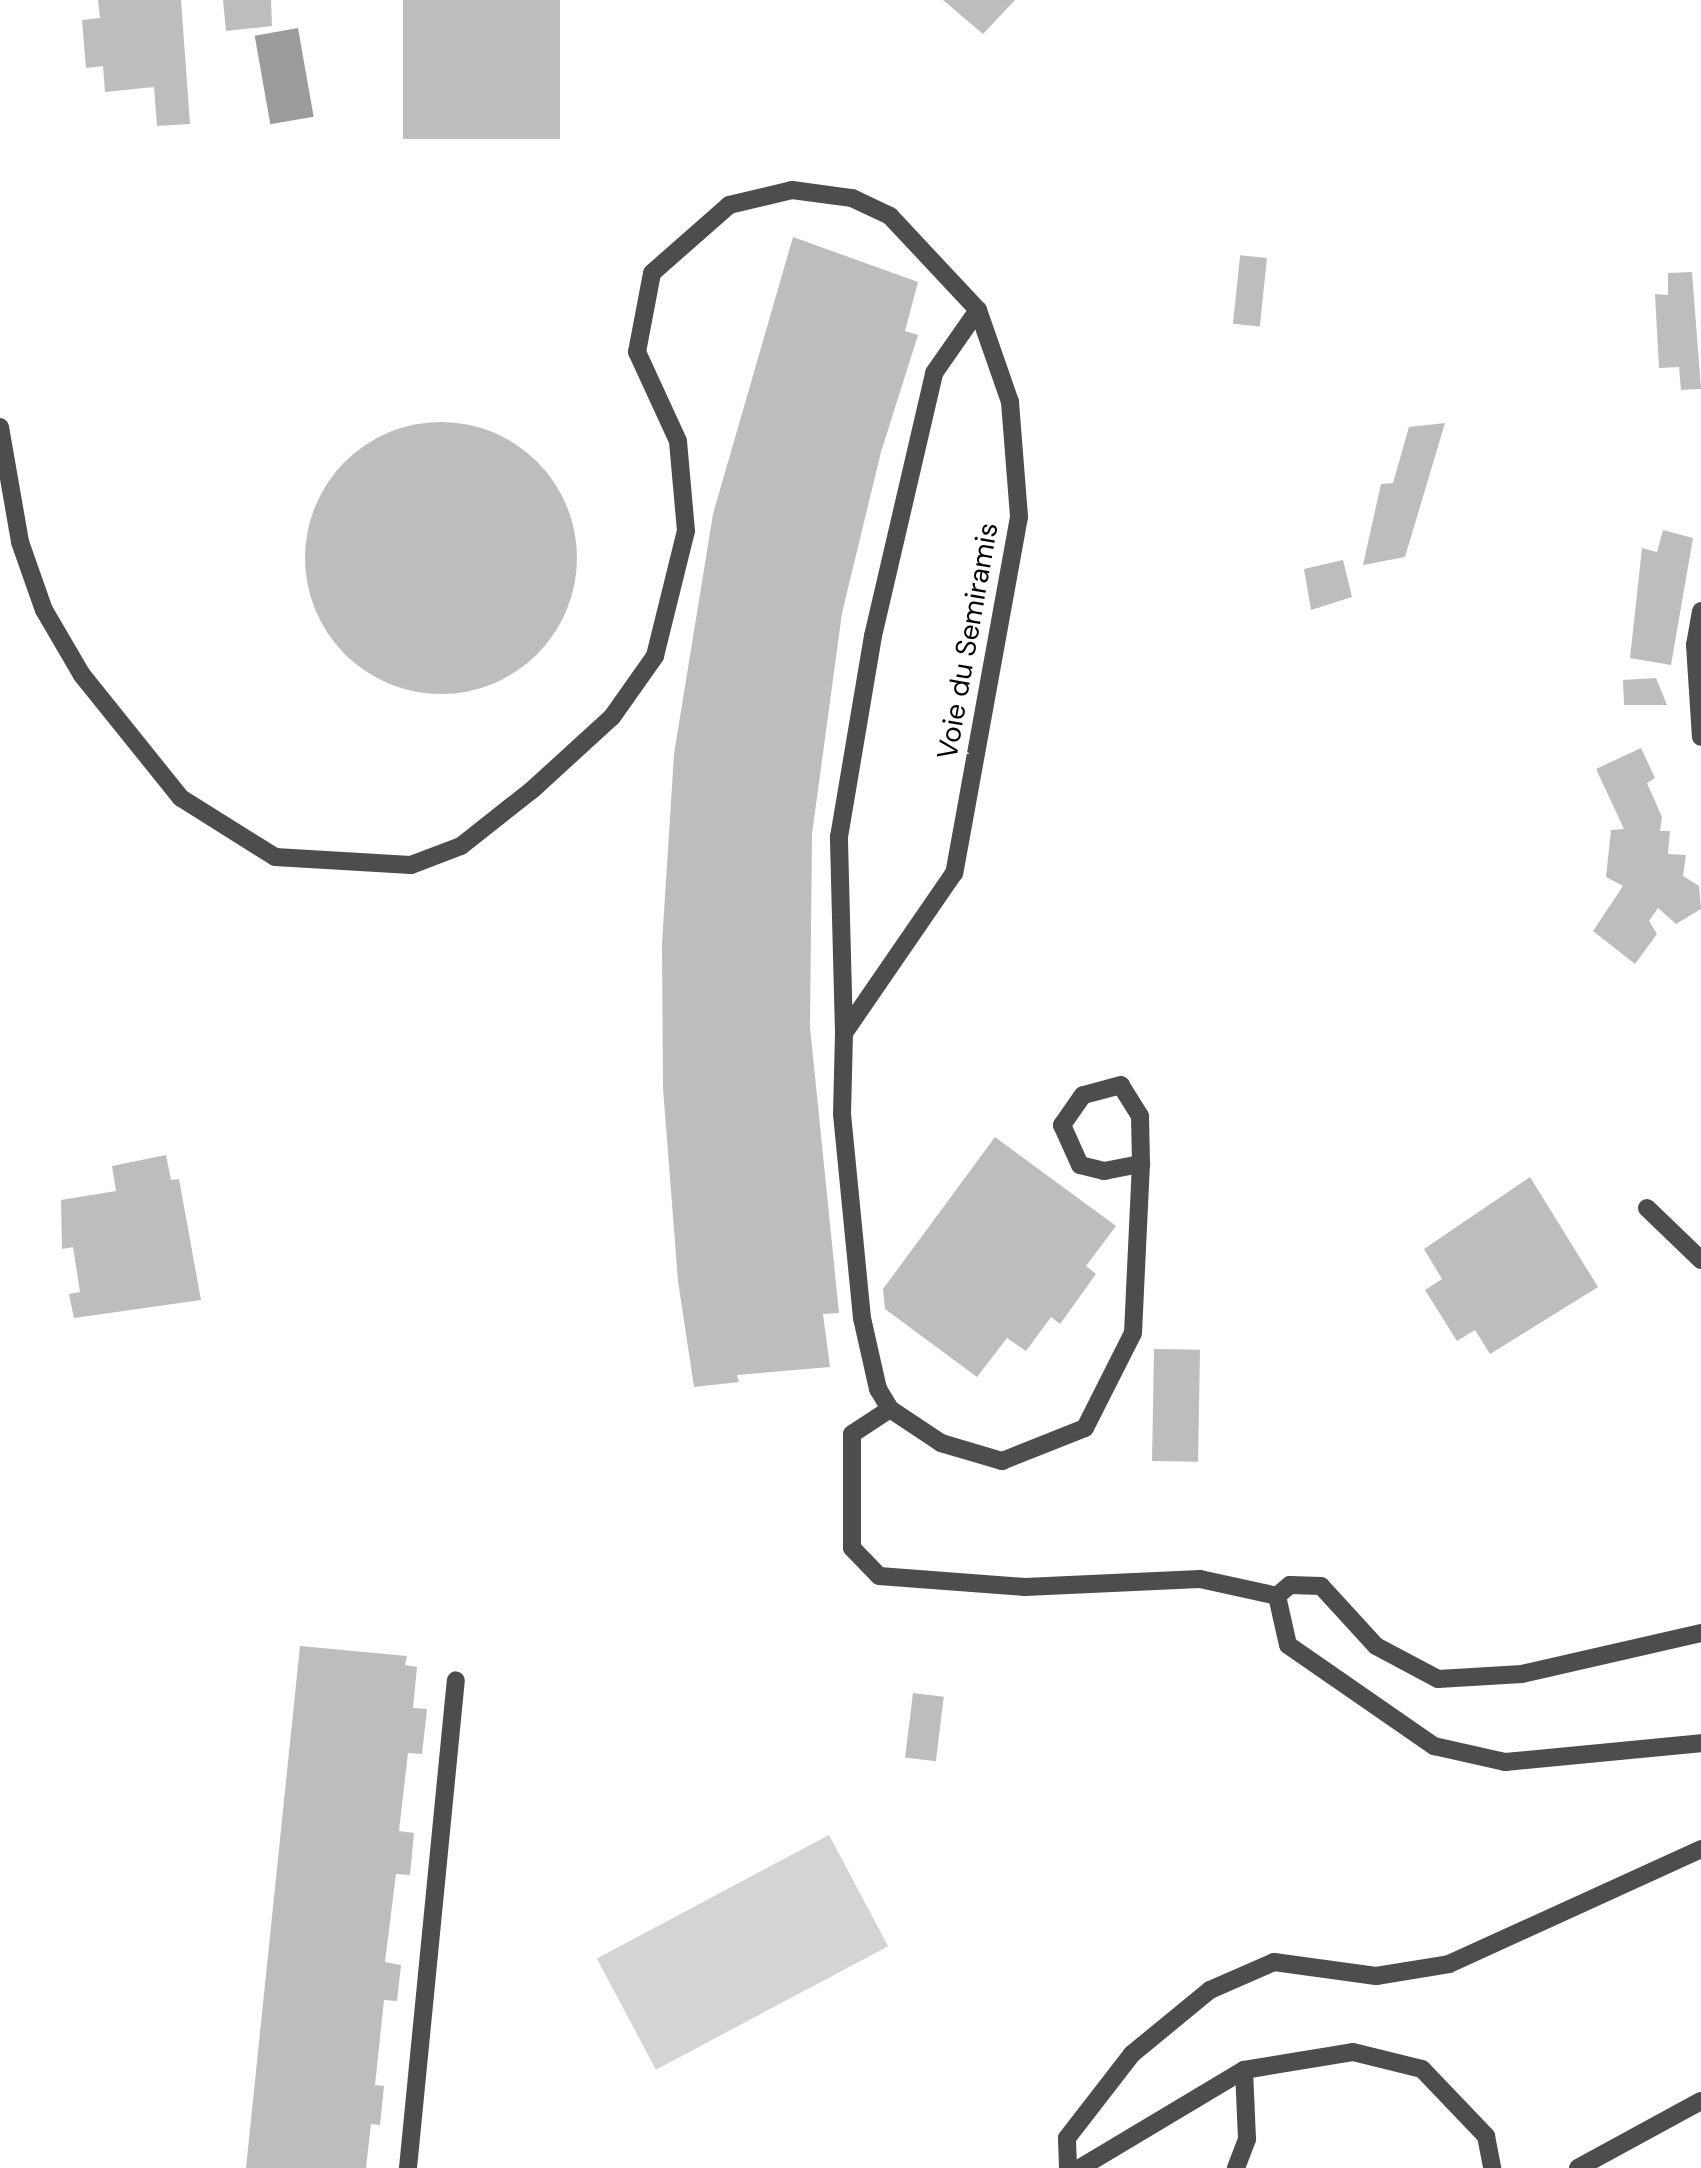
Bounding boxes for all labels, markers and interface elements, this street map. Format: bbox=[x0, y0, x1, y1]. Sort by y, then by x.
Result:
street label: Voie du Semiramis bbox=[931, 520, 1005, 762]

